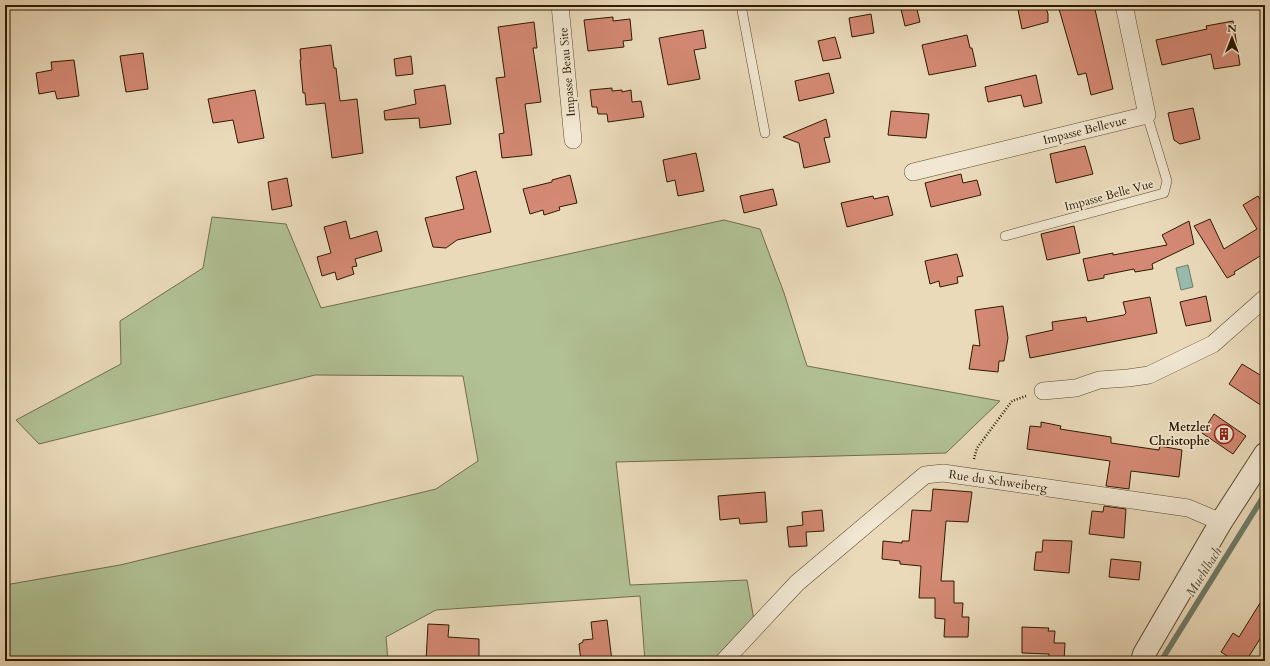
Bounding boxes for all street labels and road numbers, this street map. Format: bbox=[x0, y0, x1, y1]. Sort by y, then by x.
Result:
street label: Impasse Beau Site bbox=[555, 27, 579, 117]
street label: Impasse Bellevue bbox=[1041, 112, 1129, 148]
street label: Impasse Belle Vue bbox=[1063, 175, 1155, 215]
street label: Rue du Schweiberg bbox=[948, 466, 1049, 496]

